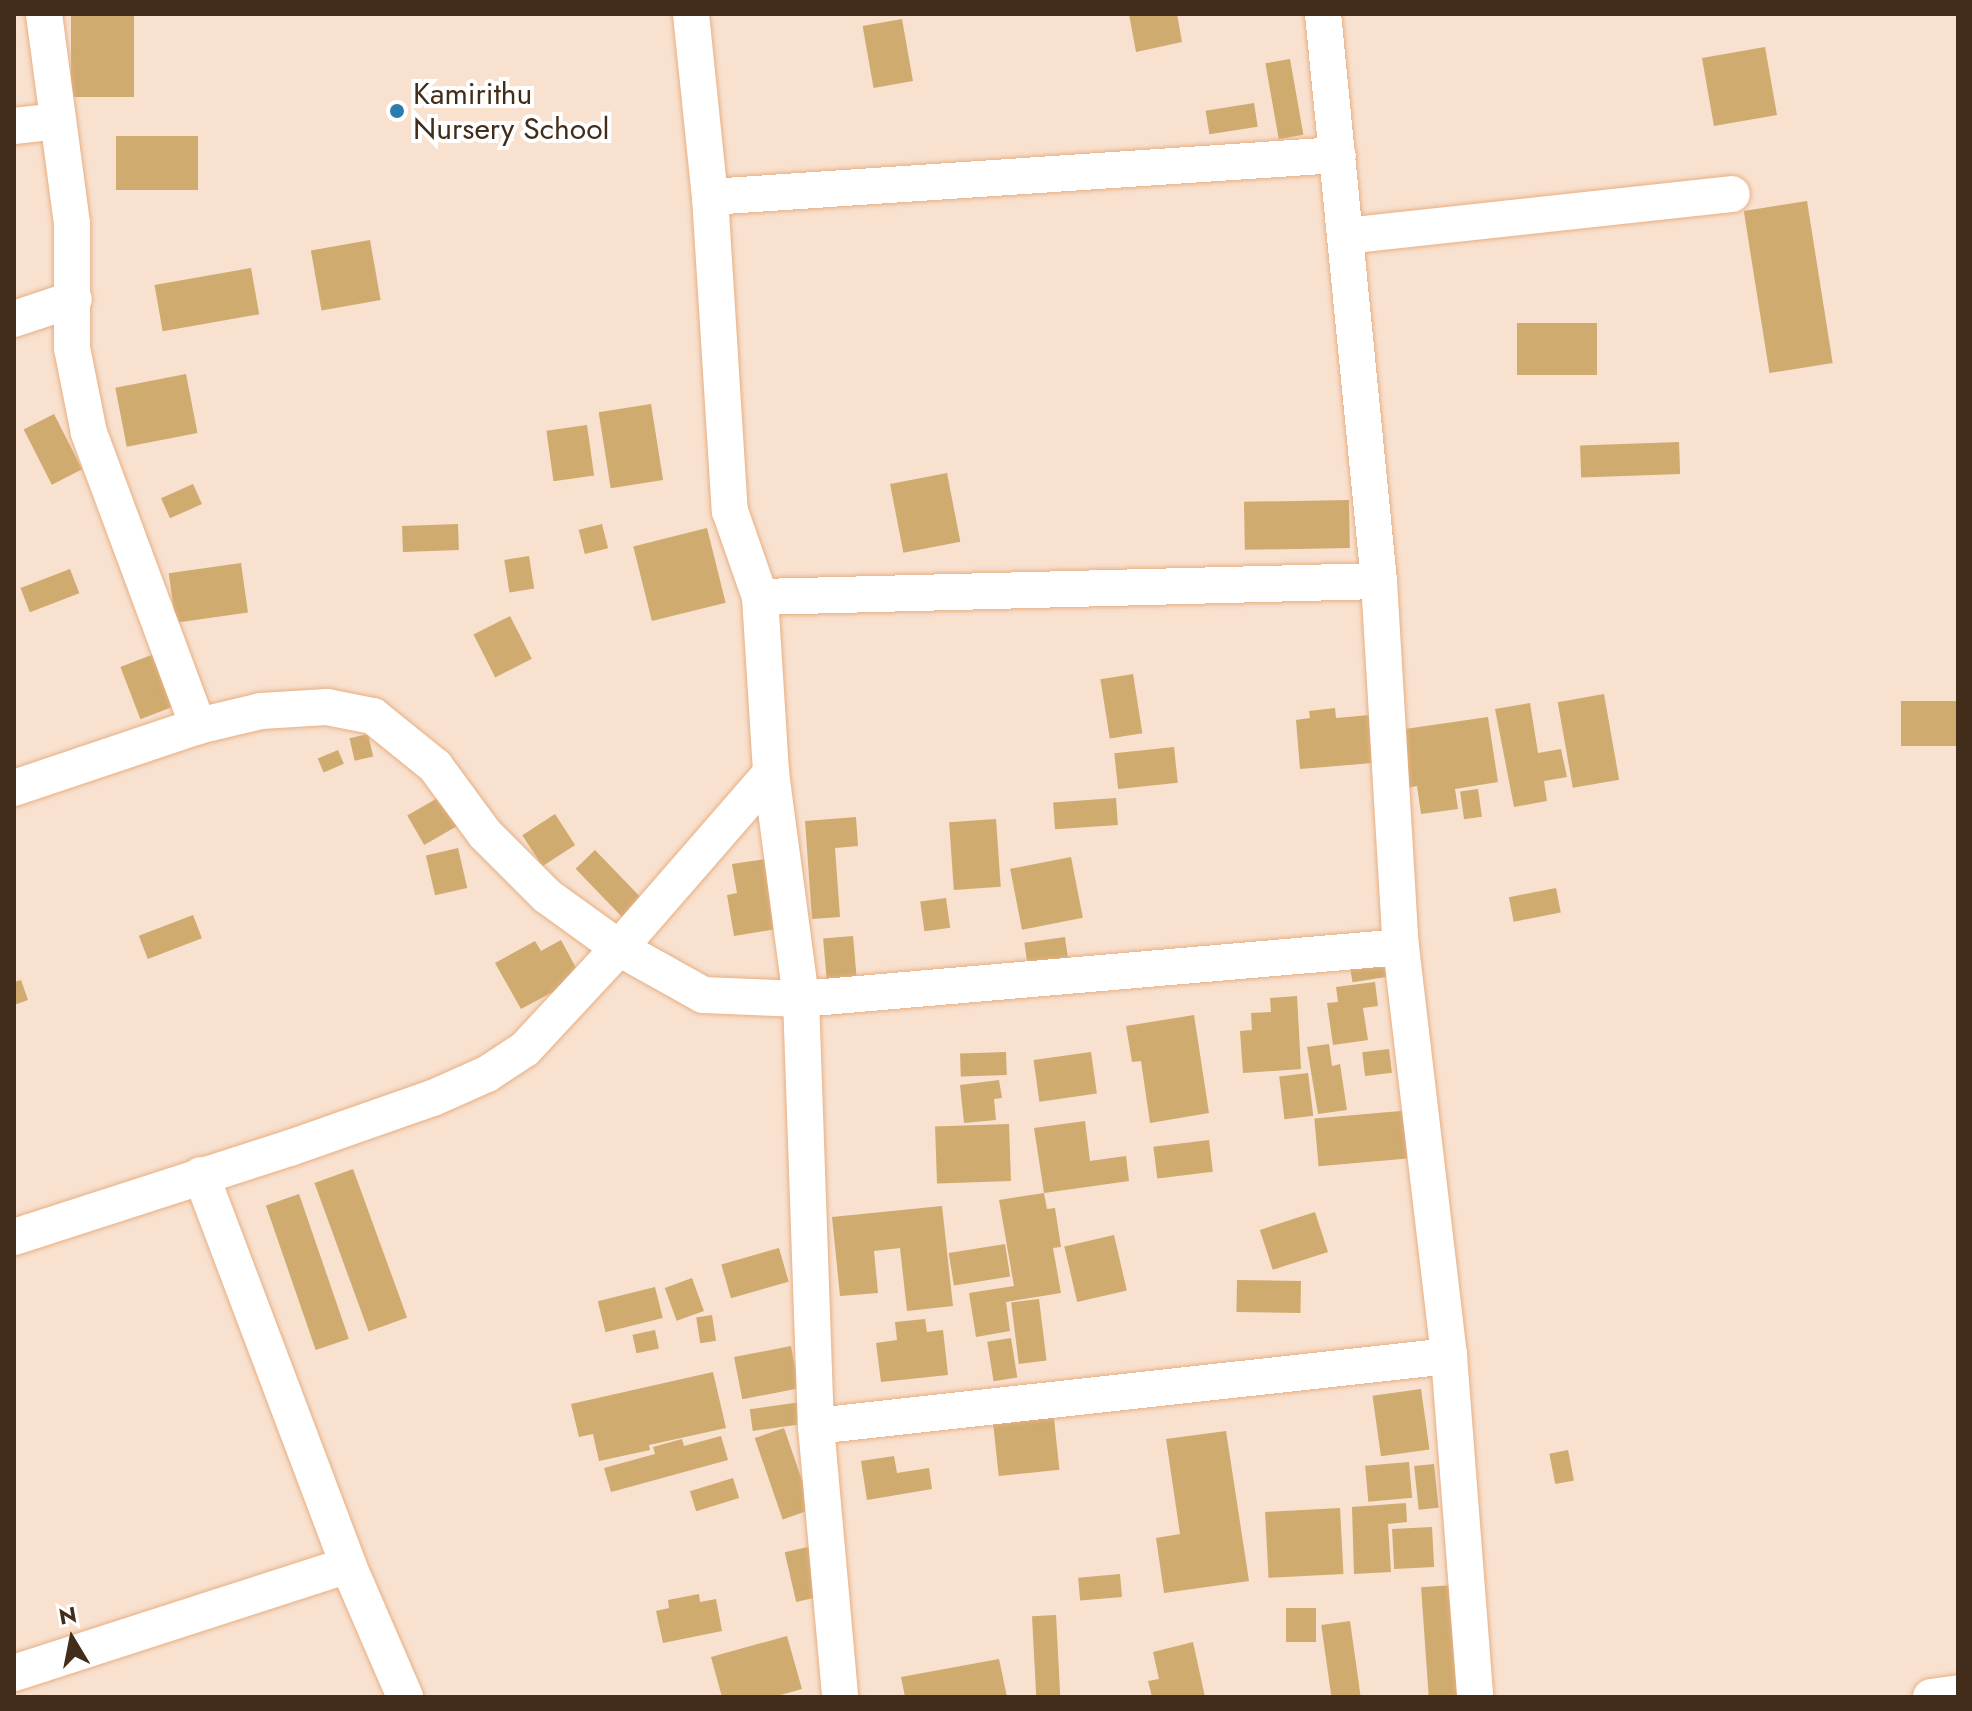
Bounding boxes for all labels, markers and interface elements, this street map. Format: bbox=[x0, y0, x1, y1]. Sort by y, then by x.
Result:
place label: Kamirithu Nursery School bbox=[413, 76, 609, 146]
marker: Kamirithu Nursery School bbox=[388, 102, 406, 120]
text: N bbox=[56, 1598, 79, 1633]
north arrow bbox=[32, 1599, 112, 1679]

